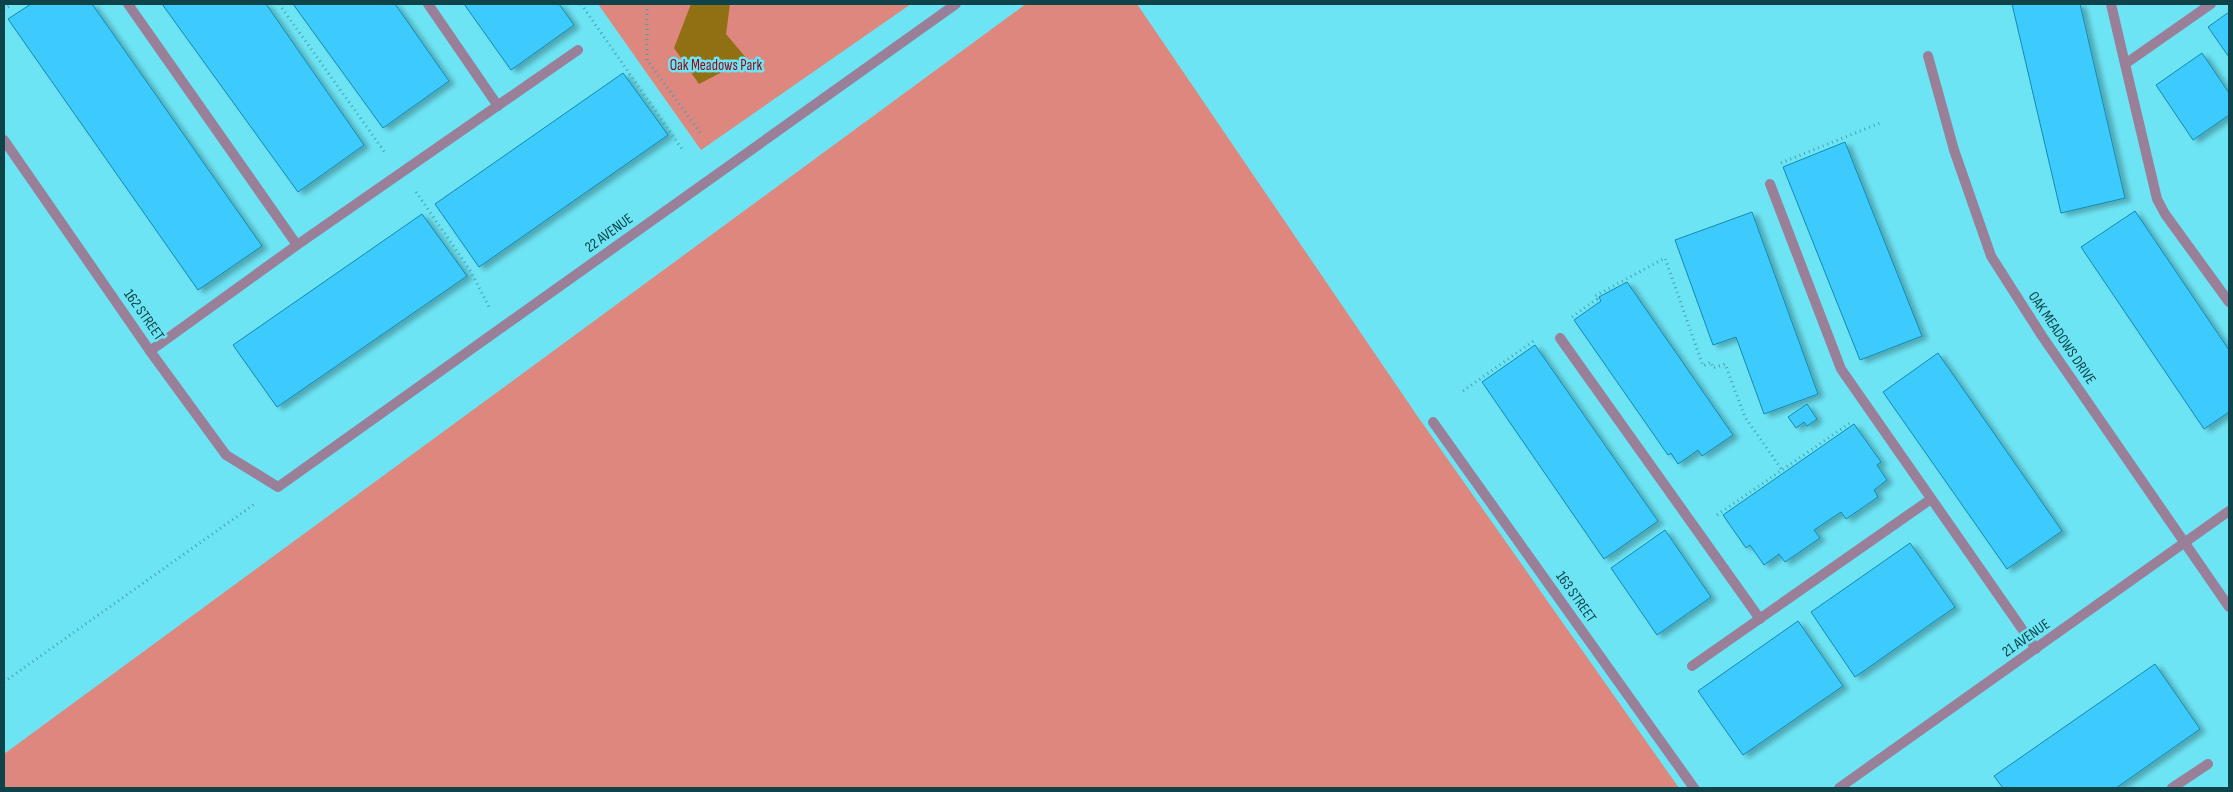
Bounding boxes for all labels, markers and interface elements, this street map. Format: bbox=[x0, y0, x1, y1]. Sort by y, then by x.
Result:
park label: Oak Meadows Park bbox=[670, 56, 762, 75]
street label: 22 AVENUE bbox=[581, 209, 637, 257]
street label: 162 STREET bbox=[119, 286, 169, 344]
street label: OAK MEADOWS DRIVE bbox=[2024, 288, 2100, 388]
street label: 163 STREET bbox=[1552, 568, 1600, 626]
street label: 21 AVENUE bbox=[1998, 615, 2054, 661]

